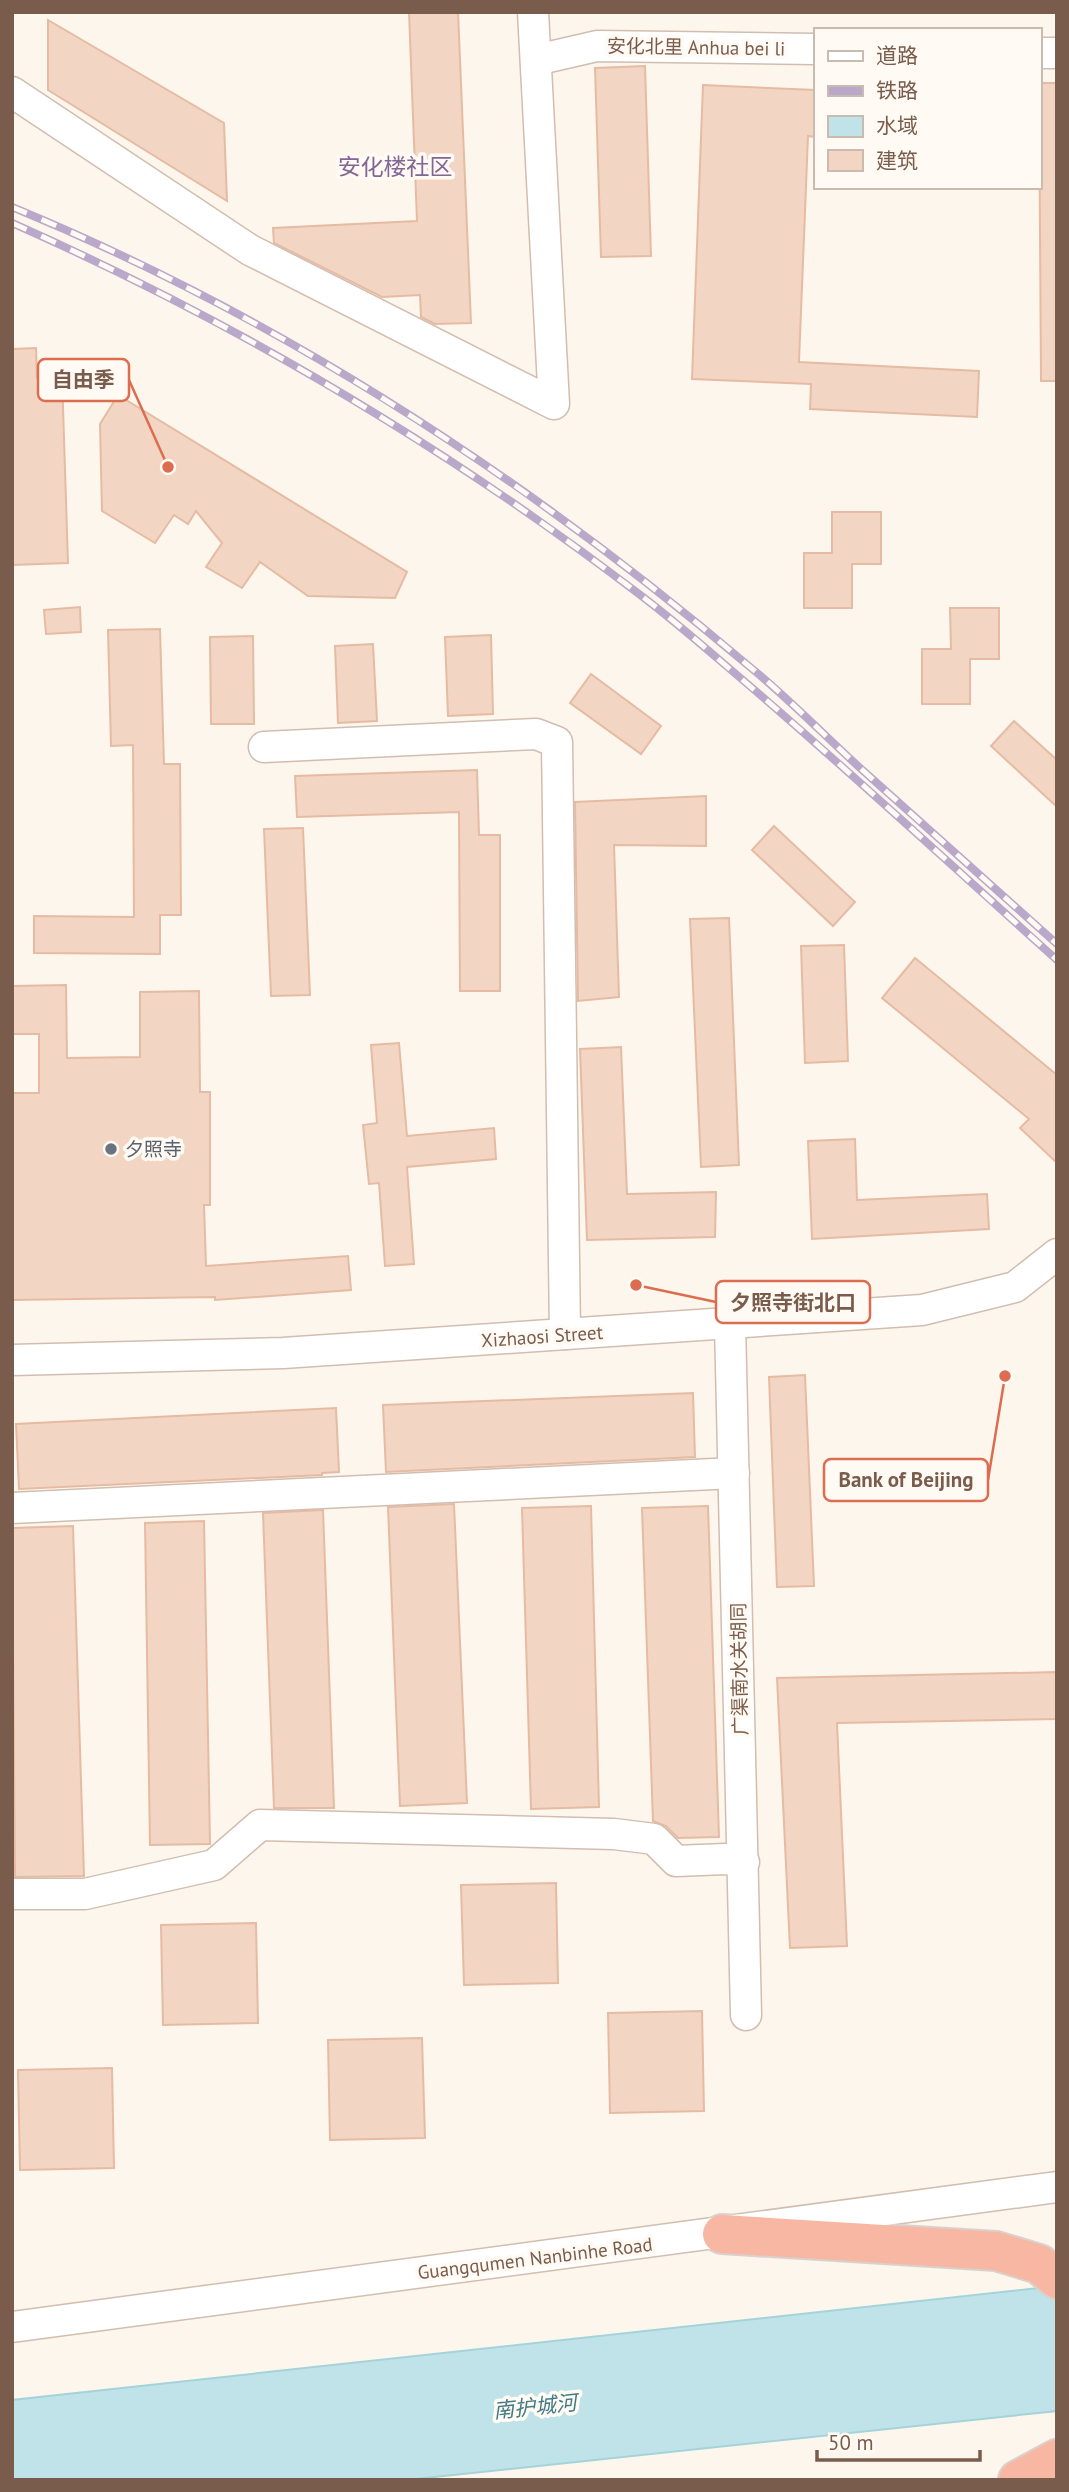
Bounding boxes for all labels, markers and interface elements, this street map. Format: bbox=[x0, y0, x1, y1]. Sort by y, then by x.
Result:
legend bbox=[814, 28, 1041, 189]
street label: 安化北里 Anhua bei li bbox=[607, 33, 785, 61]
text: 道路 bbox=[876, 42, 918, 69]
text: 铁路 bbox=[876, 77, 918, 104]
text: 水域 bbox=[876, 112, 918, 139]
text: 建筑 bbox=[876, 147, 918, 174]
district label: 安化楼社区 bbox=[338, 152, 453, 181]
callout: 自由季 bbox=[38, 359, 129, 401]
text: 自由季 bbox=[52, 366, 115, 393]
place label: 夕照寺 bbox=[125, 1137, 182, 1161]
marker: 夕照寺 bbox=[103, 1141, 119, 1157]
callout: 夕照寺街北口 bbox=[716, 1281, 870, 1323]
text: 夕照寺街北口 bbox=[730, 1289, 856, 1316]
street label: Xizhaosi Street bbox=[480, 1320, 604, 1352]
callout: Bank of Beijing bbox=[824, 1459, 988, 1501]
text: Bank of Beijing bbox=[838, 1466, 974, 1493]
street label: 广渠南水关胡同 bbox=[726, 1602, 752, 1736]
street label: Guangqumen Nanbinhe Road bbox=[416, 2232, 654, 2284]
water label: 南护城河 bbox=[492, 2388, 582, 2424]
scale bar bbox=[817, 2418, 980, 2462]
text: 50 m bbox=[828, 2429, 874, 2456]

